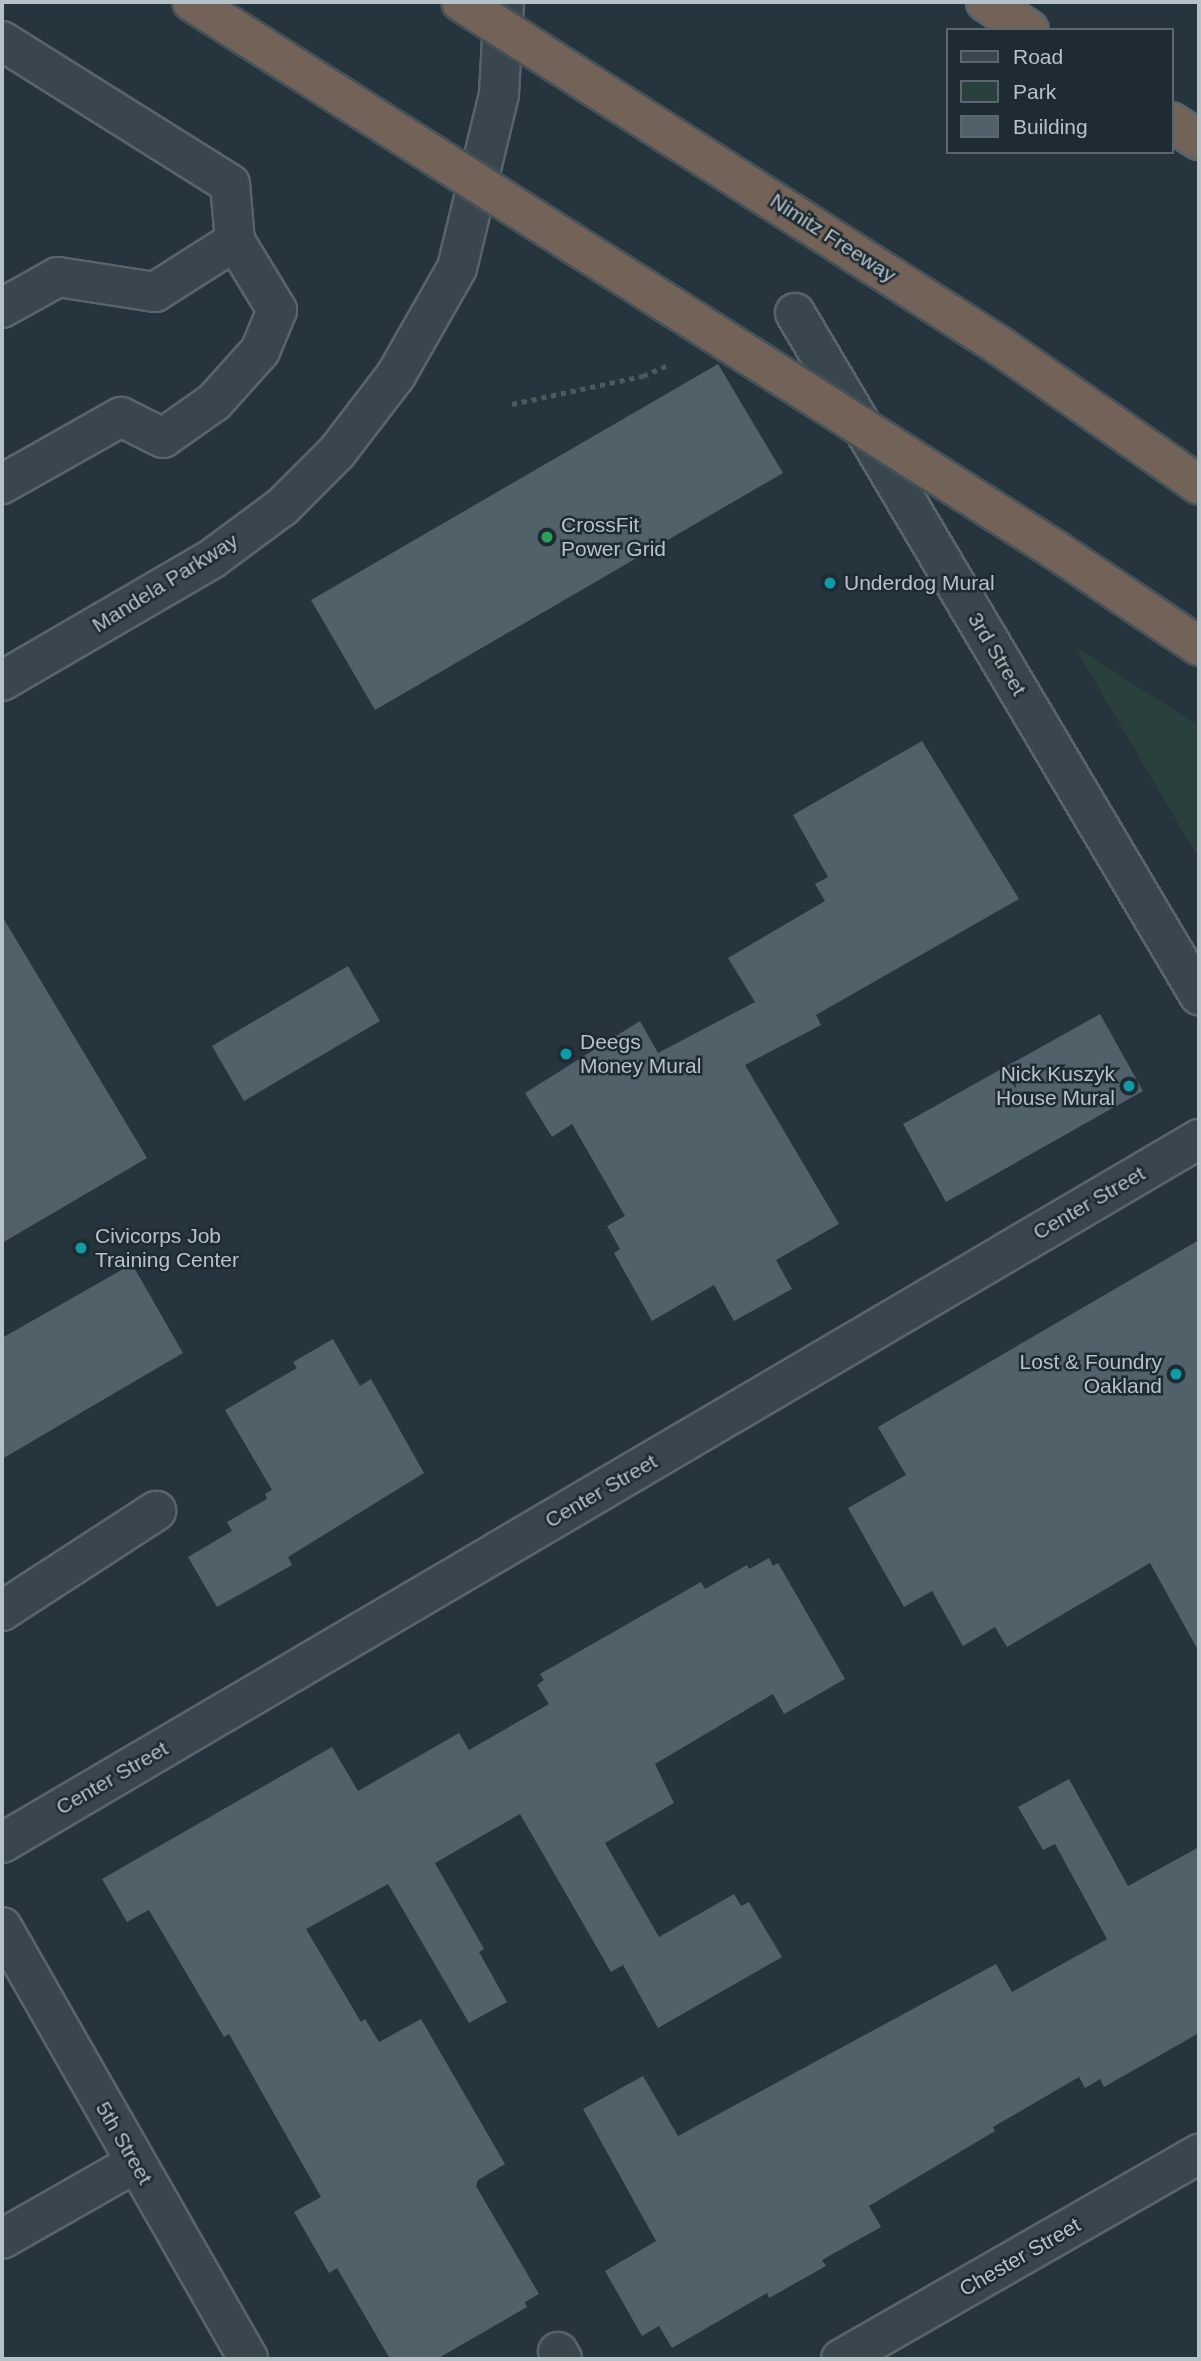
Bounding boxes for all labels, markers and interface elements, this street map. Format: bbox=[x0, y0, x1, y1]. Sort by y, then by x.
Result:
legend bbox=[946, 28, 1173, 154]
text: Road bbox=[1013, 45, 1063, 68]
text: Park bbox=[1013, 80, 1056, 103]
text: Building bbox=[1013, 115, 1088, 138]
street label: Nimitz Freeway bbox=[765, 188, 901, 288]
place label: CrossFit Power Grid bbox=[561, 512, 666, 562]
street label: Mandela Parkway bbox=[88, 528, 242, 638]
marker: CrossFit Power Grid bbox=[539, 529, 555, 545]
place label: Underdog Mural bbox=[844, 570, 995, 596]
marker: Underdog Mural bbox=[822, 575, 838, 591]
street label: 3rd Street bbox=[962, 608, 1032, 700]
place label: Deegs Money Mural bbox=[580, 1029, 701, 1079]
marker: Deegs Money Mural bbox=[558, 1046, 574, 1062]
place label: Nick Kuszyk House Mural bbox=[996, 1061, 1115, 1111]
marker: Nick Kuszyk House Mural bbox=[1121, 1078, 1137, 1094]
street label: Center Street bbox=[1029, 1161, 1149, 1245]
place label: Civicorps Job Training Center bbox=[95, 1223, 239, 1273]
marker: Civicorps Job Training Center bbox=[73, 1240, 89, 1256]
place label: Lost & Foundry Oakland bbox=[1020, 1349, 1162, 1399]
marker: Lost & Foundry Oakland bbox=[1168, 1366, 1184, 1382]
street label: Center Street bbox=[541, 1449, 661, 1533]
street label: Center Street bbox=[52, 1736, 172, 1820]
street label: 5th Street bbox=[90, 2097, 158, 2189]
street label: Chester Street bbox=[955, 2212, 1085, 2302]

